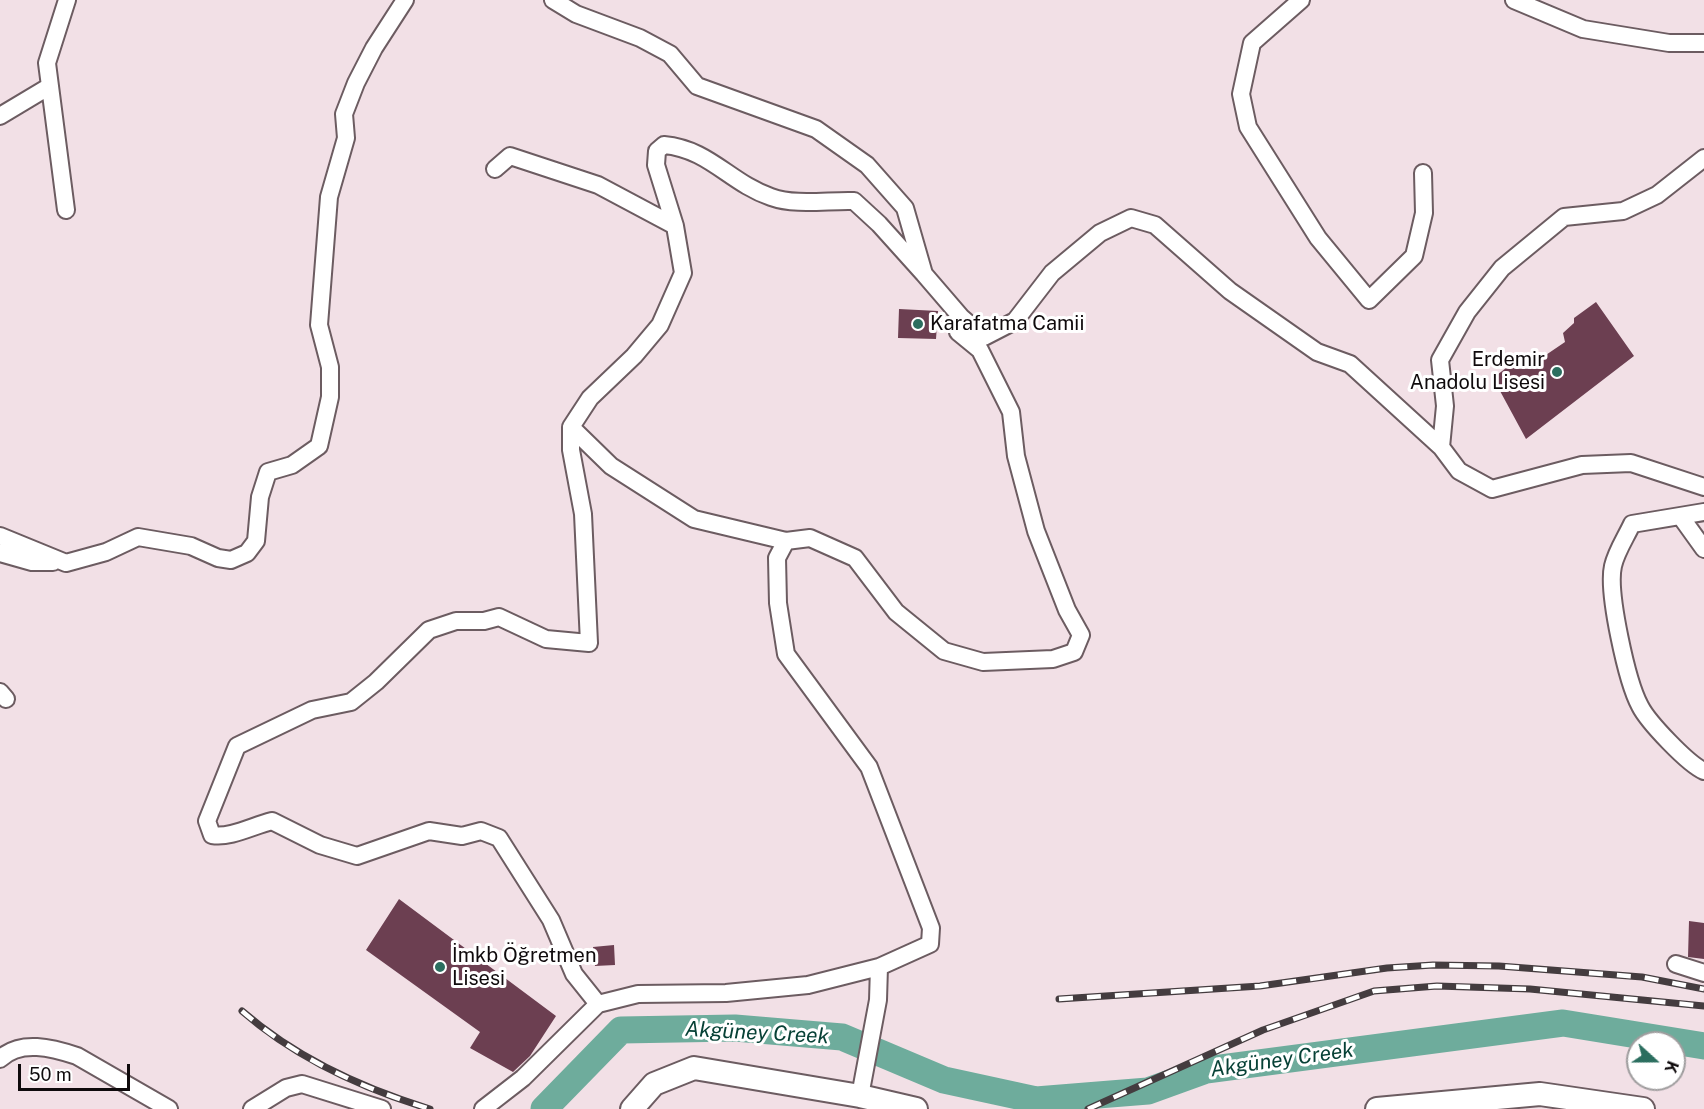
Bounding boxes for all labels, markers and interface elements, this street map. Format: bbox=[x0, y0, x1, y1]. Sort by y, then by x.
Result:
place label: Karafatma Camii bbox=[930, 312, 1084, 336]
marker: Karafatma Camii bbox=[911, 317, 925, 331]
place label: Erdemir Anadolu Lisesi bbox=[1410, 348, 1545, 395]
marker: Erdemir Anadolu Lisesi bbox=[1550, 365, 1564, 379]
place label: İmkb Öğretmen Lisesi bbox=[452, 944, 596, 991]
marker: İmkb Öğretmen Lisesi bbox=[433, 960, 447, 974]
water label: Akgüney Creek bbox=[684, 1017, 830, 1049]
north arrow bbox=[1626, 1031, 1686, 1091]
water label: Akgüney Creek bbox=[1209, 1037, 1355, 1083]
scale bar bbox=[21, 1052, 134, 1090]
text: K bbox=[1660, 1058, 1682, 1076]
text: 50 m bbox=[29, 1064, 72, 1085]

